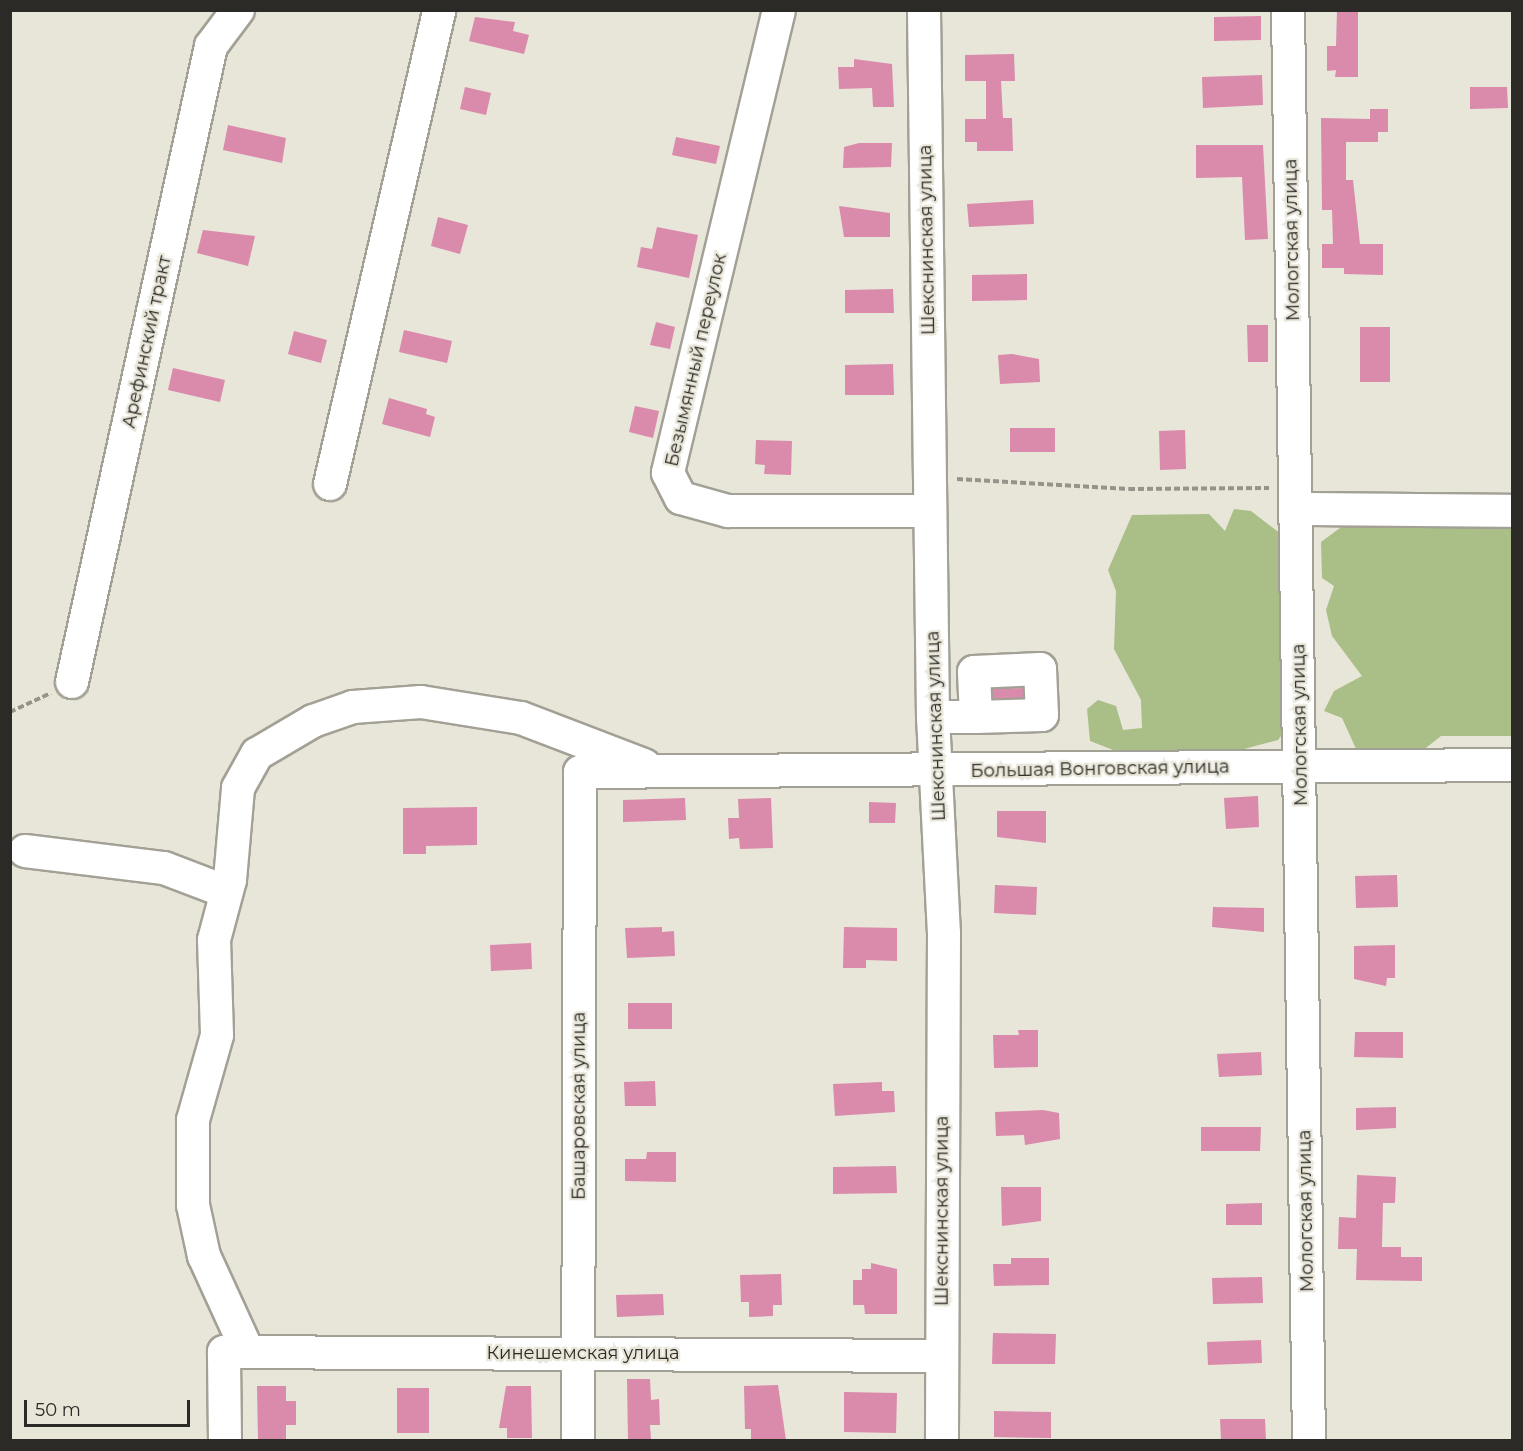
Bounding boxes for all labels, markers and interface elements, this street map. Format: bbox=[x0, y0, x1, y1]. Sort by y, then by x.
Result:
street label: Шекснинская улица bbox=[915, 145, 939, 335]
street label: Мологская улица bbox=[1280, 159, 1304, 321]
street label: Безымянный переулок bbox=[661, 251, 731, 469]
street label: Арефинский тракт bbox=[118, 254, 176, 430]
street label: Шекснинская улица bbox=[922, 630, 950, 822]
street label: Мологская улица bbox=[1288, 644, 1312, 806]
street label: Большая Вонговская улица bbox=[970, 756, 1230, 782]
street label: Башаровская улица bbox=[568, 1012, 590, 1200]
street label: Шекснинская улица bbox=[931, 1116, 953, 1306]
street label: Мологская улица bbox=[1294, 1130, 1318, 1292]
street label: Кинешемская улица bbox=[487, 1342, 679, 1364]
scale bar bbox=[27, 1388, 194, 1426]
text: 50 m bbox=[35, 1399, 81, 1421]

